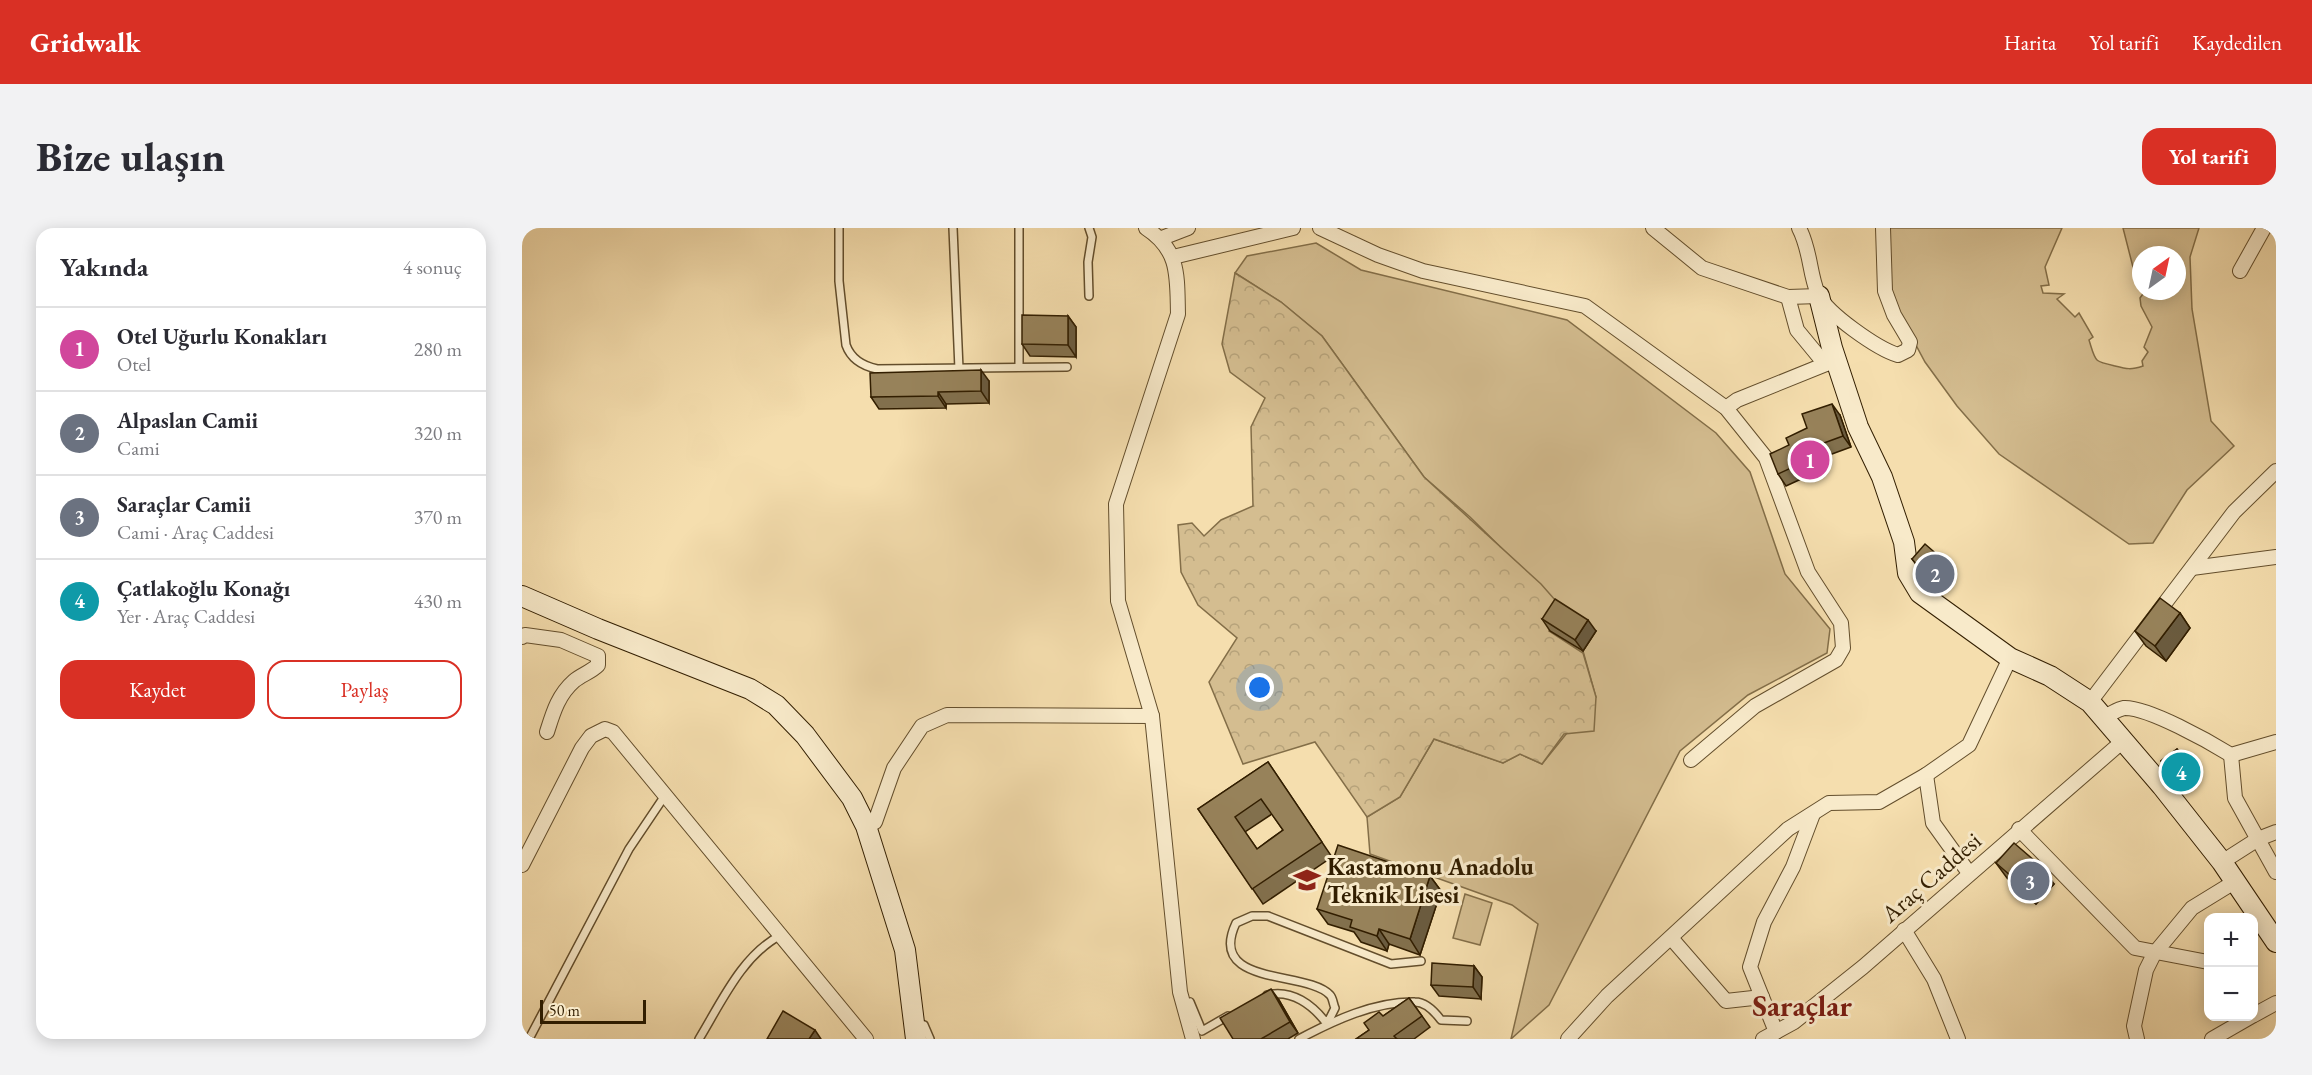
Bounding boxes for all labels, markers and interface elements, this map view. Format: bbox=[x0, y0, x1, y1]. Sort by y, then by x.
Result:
text: Gridwalk bbox=[30, 24, 141, 60]
text: Harita bbox=[2004, 29, 2056, 56]
text: Yol tarifi bbox=[2089, 29, 2159, 56]
text: Kaydedilen bbox=[2192, 29, 2282, 56]
button: Yol tarifi bbox=[2142, 128, 2276, 185]
text: Bize ulaşın bbox=[36, 129, 225, 184]
north arrow bbox=[2132, 246, 2186, 300]
text: Yakında bbox=[60, 250, 148, 284]
text: 4 sonuç bbox=[403, 254, 462, 280]
text: Otel Uğurlu Konakları bbox=[117, 322, 327, 351]
text: 1 bbox=[74, 336, 85, 362]
text: 280 m bbox=[414, 336, 462, 362]
text: Otel bbox=[117, 351, 151, 377]
text: Alpaslan Camii bbox=[117, 406, 258, 435]
text: 2 bbox=[74, 420, 85, 446]
text: 320 m bbox=[414, 420, 462, 446]
text: Cami bbox=[117, 435, 160, 461]
pin: 1 bbox=[1790, 438, 1830, 482]
text: Saraçlar Camii bbox=[117, 490, 251, 519]
text: 3 bbox=[74, 504, 85, 530]
text: 370 m bbox=[414, 504, 462, 530]
text: Cami · Araç Caddesi bbox=[117, 519, 274, 545]
pin: 2 bbox=[1916, 552, 1954, 596]
text: Çatlakoğlu Konağı bbox=[117, 574, 290, 603]
text: 4 bbox=[74, 588, 85, 614]
text: 430 m bbox=[414, 588, 462, 614]
text: Yer · Araç Caddesi bbox=[117, 603, 255, 629]
button: Kaydet bbox=[60, 660, 255, 719]
button: Paylaş bbox=[267, 660, 462, 719]
your location bbox=[1245, 673, 1274, 702]
pin: 4 bbox=[2162, 750, 2200, 794]
street label: Araç Caddesi bbox=[1874, 825, 1988, 930]
place label: Kastamonu Anadolu Teknik Lisesi bbox=[1327, 851, 1535, 910]
pin: 3 bbox=[2010, 858, 2050, 904]
school or university icon: Kastamonu Anadolu Teknik Lisesi bbox=[1292, 865, 1322, 895]
map controls bbox=[2204, 913, 2258, 1021]
button: + bbox=[2204, 913, 2258, 967]
button: − bbox=[2204, 967, 2258, 1021]
district label: Saraçlar bbox=[1752, 986, 1852, 1025]
scale bar bbox=[540, 997, 646, 1024]
text: 50 m bbox=[549, 1000, 580, 1021]

